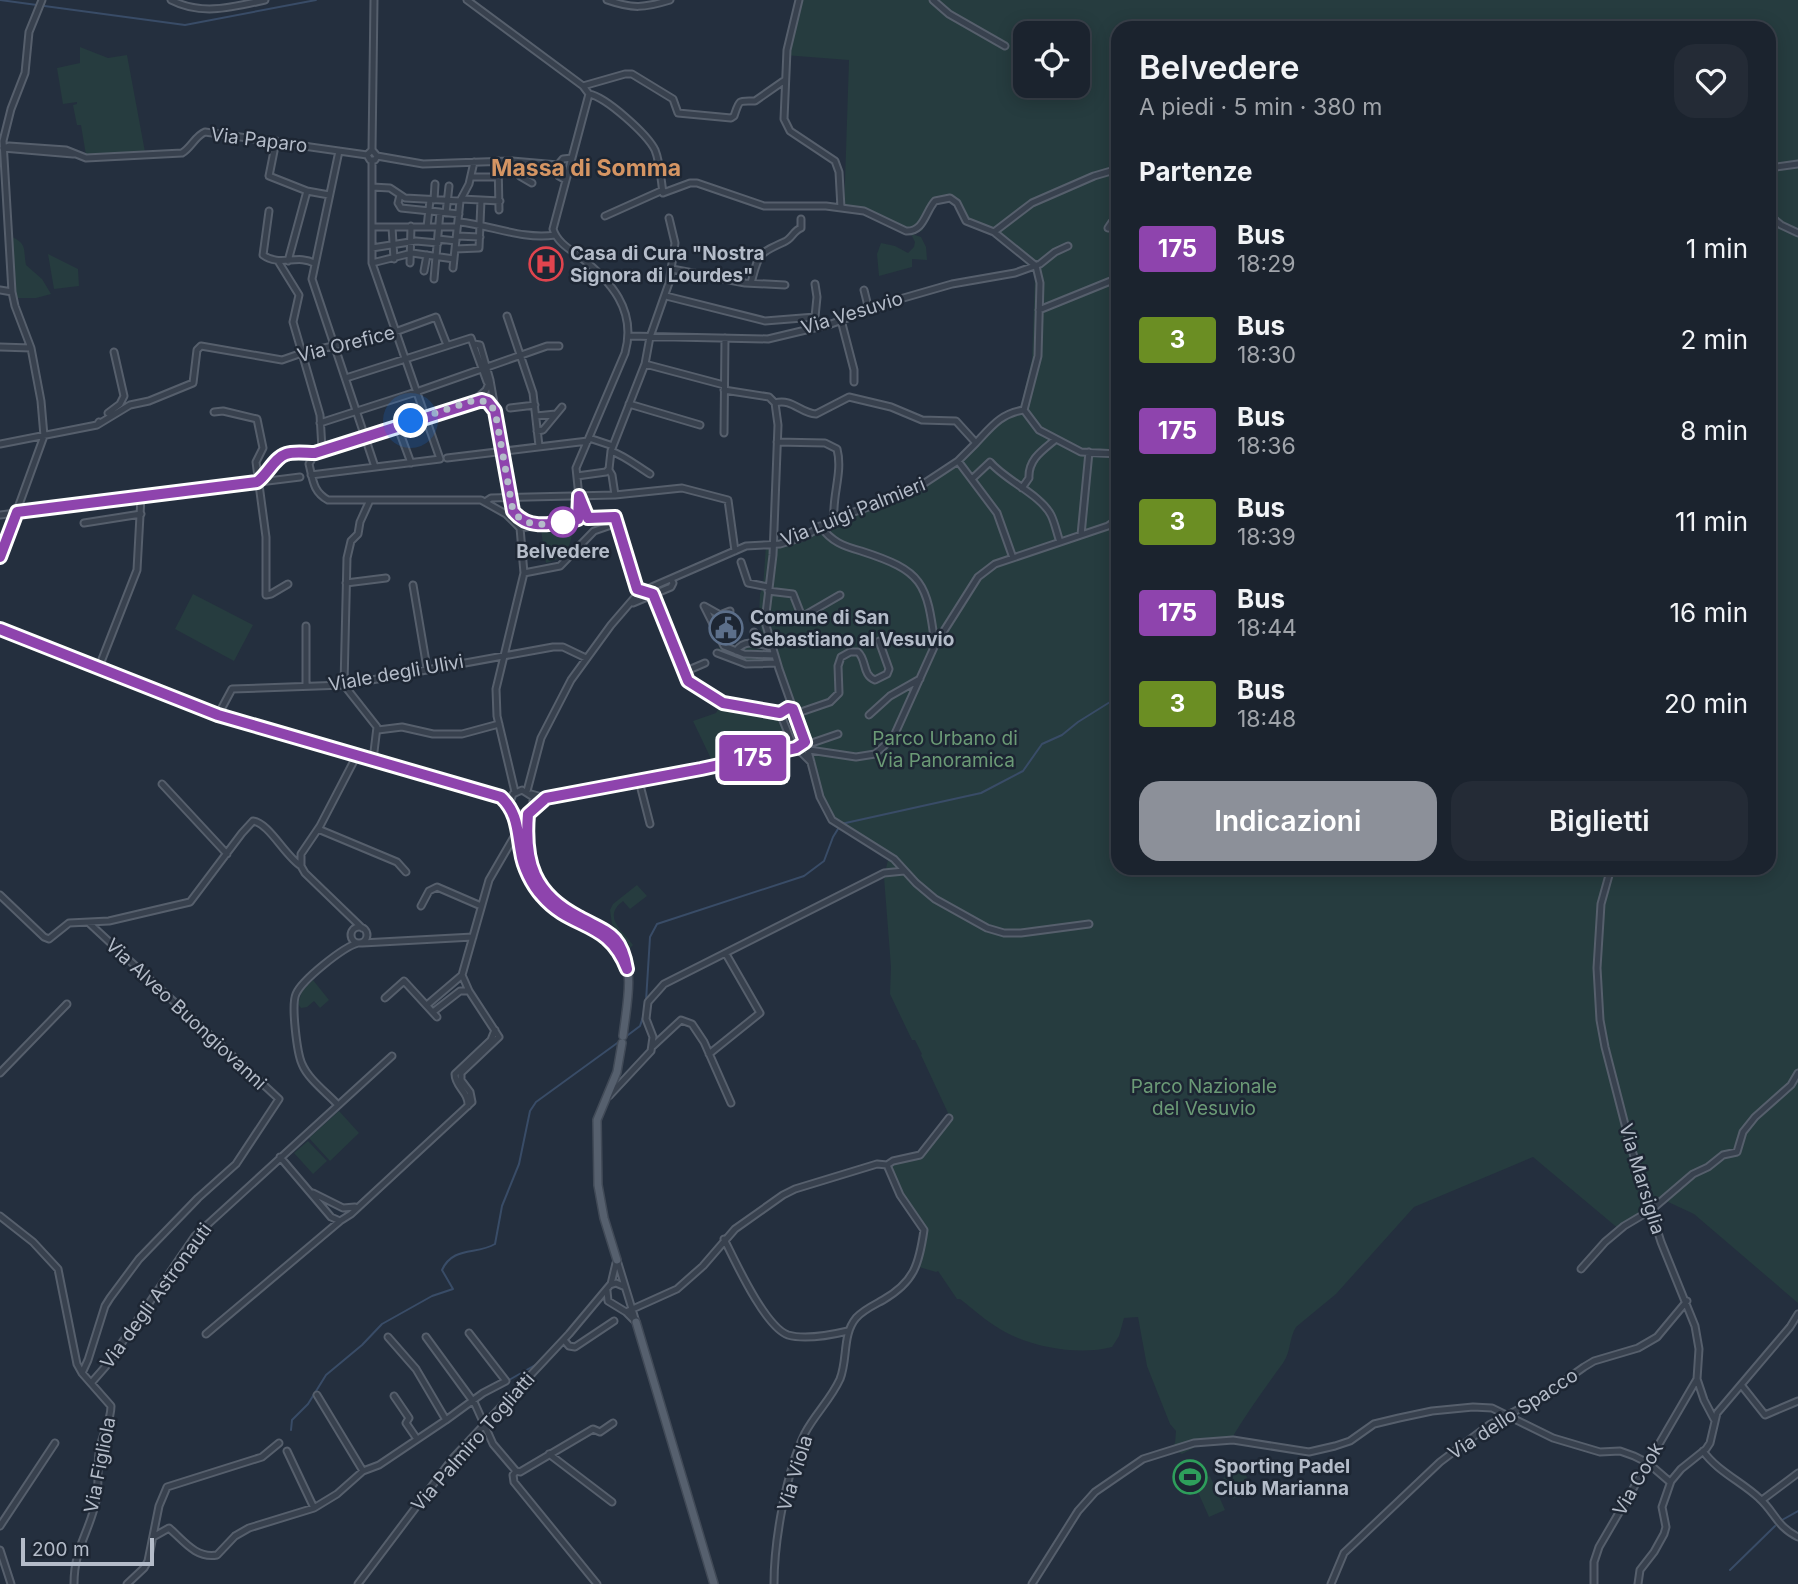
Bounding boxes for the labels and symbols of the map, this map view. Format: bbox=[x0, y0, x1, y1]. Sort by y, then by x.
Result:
street label: Via Paparo bbox=[209, 123, 309, 157]
district label: Massa di Somma bbox=[491, 154, 681, 182]
place label: Casa di Cura "Nostra Signora di Lourdes" bbox=[570, 242, 765, 287]
hospital icon: Casa di Cura "Nostra Signora di Lourdes" bbox=[527, 245, 565, 283]
street label: Via Vesuvio bbox=[798, 287, 906, 339]
street label: Via Orefice bbox=[295, 321, 397, 367]
your location bbox=[393, 403, 428, 438]
street label: Via Luigi Palmieri bbox=[777, 473, 929, 551]
marker: Belvedere bbox=[548, 507, 578, 537]
place label: Belvedere bbox=[516, 540, 610, 563]
place label: Comune di San Sebastiano al Vesuvio bbox=[750, 606, 954, 651]
public building icon: Comune di San Sebastiano al Vesuvio bbox=[707, 609, 745, 647]
street label: Viale degli Ulivi bbox=[327, 650, 465, 696]
park label: Parco Urbano di Via Panoramica bbox=[872, 727, 1018, 772]
line badge: 175 bbox=[713, 735, 793, 781]
street label: Via Alveo Buongiovanni bbox=[101, 933, 271, 1095]
park label: Parco Nazionale del Vesuvio bbox=[1131, 1075, 1277, 1120]
street label: Via Marsiglia bbox=[1614, 1121, 1670, 1237]
street label: Via degli Astronauti bbox=[96, 1219, 216, 1373]
street label: Via dello Spacco bbox=[1444, 1363, 1582, 1465]
street label: Via Palmiro Togliatti bbox=[407, 1368, 539, 1516]
street label: Via Figliola bbox=[79, 1415, 121, 1515]
street label: Via Viola bbox=[773, 1432, 817, 1514]
street label: Via Cook bbox=[1608, 1438, 1668, 1520]
place label: Sporting Padel Club Marianna bbox=[1214, 1455, 1350, 1500]
sports icon: Sporting Padel Club Marianna bbox=[1171, 1458, 1209, 1496]
scale bar bbox=[21, 1535, 154, 1567]

